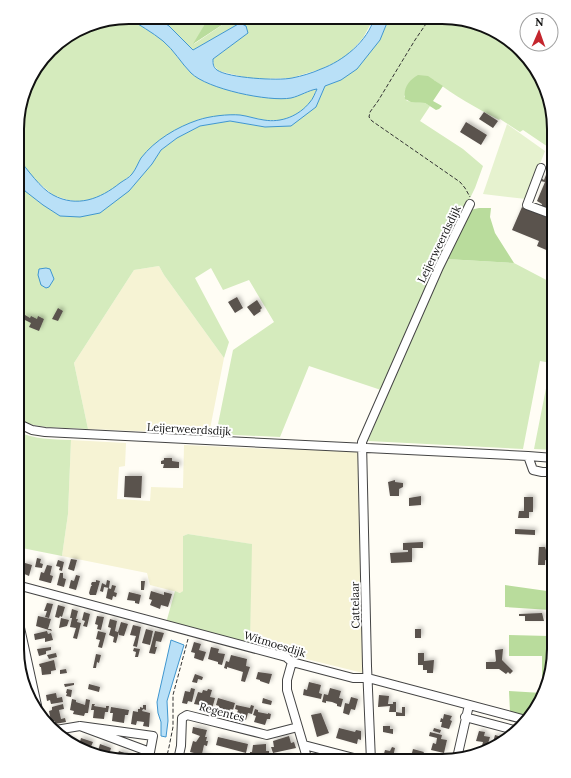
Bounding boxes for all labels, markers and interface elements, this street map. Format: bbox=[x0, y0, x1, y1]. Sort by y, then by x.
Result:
north arrow bbox=[519, 12, 559, 52]
text: N bbox=[535, 15, 544, 29]
street label: Leijerweerdsdijk bbox=[414, 203, 464, 285]
street label: Leijerweerdsdijk bbox=[146, 420, 232, 438]
street label: Cattelaar bbox=[348, 581, 362, 629]
street label: Witmoesdijk bbox=[242, 628, 308, 660]
street label: Regentes bbox=[198, 699, 246, 725]

